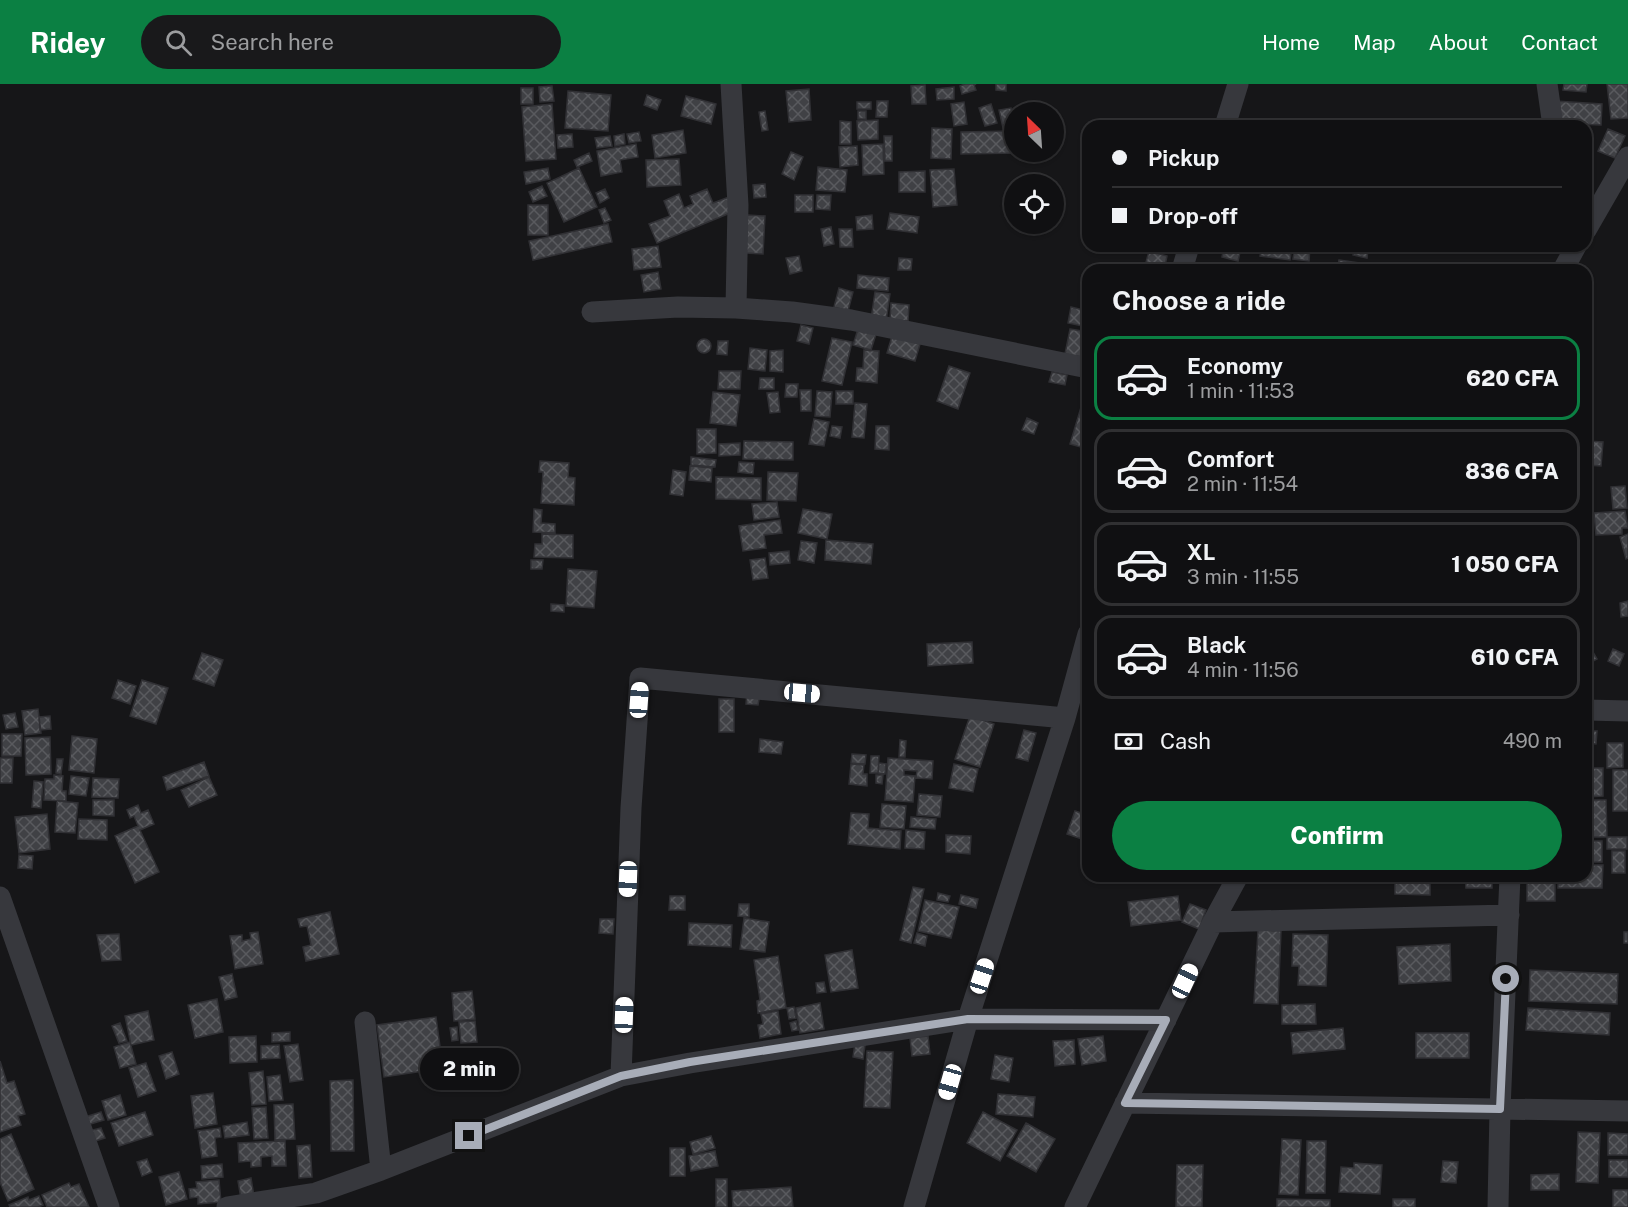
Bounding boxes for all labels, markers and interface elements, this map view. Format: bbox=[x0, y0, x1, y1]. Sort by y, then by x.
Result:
search box bbox=[141, 15, 561, 69]
text: Ridey bbox=[30, 26, 105, 59]
icon: search bbox=[162, 26, 195, 59]
text: Search here bbox=[210, 29, 334, 55]
text: Home bbox=[1262, 30, 1320, 55]
text: Map bbox=[1353, 30, 1396, 55]
text: About bbox=[1429, 30, 1488, 55]
text: Contact bbox=[1521, 30, 1598, 55]
north arrow bbox=[1004, 102, 1064, 162]
map controls bbox=[1004, 102, 1064, 234]
text: Pickup bbox=[1148, 145, 1219, 171]
button: locate bbox=[1004, 174, 1064, 234]
text: Drop-off bbox=[1148, 203, 1238, 229]
text: Choose a ride bbox=[1112, 284, 1286, 316]
icon: car bbox=[1115, 351, 1169, 405]
text: Economy bbox=[1187, 353, 1283, 379]
text: 620 CFA bbox=[1466, 365, 1559, 391]
text: 1 min · 11:53 bbox=[1187, 379, 1294, 403]
icon: car bbox=[1115, 444, 1169, 498]
text: Comfort bbox=[1187, 446, 1274, 472]
text: 836 CFA bbox=[1465, 458, 1559, 484]
text: 2 min · 11:54 bbox=[1187, 472, 1298, 496]
icon: car bbox=[1115, 537, 1169, 591]
text: XL bbox=[1187, 539, 1215, 565]
text: 1 050 CFA bbox=[1451, 551, 1559, 577]
text: 3 min · 11:55 bbox=[1187, 565, 1299, 589]
icon: car bbox=[1115, 630, 1169, 684]
text: Black bbox=[1187, 632, 1246, 658]
text: 610 CFA bbox=[1471, 644, 1559, 670]
text: 4 min · 11:56 bbox=[1187, 658, 1299, 682]
car bbox=[629, 681, 649, 719]
car bbox=[783, 682, 821, 704]
icon: cash bbox=[1112, 725, 1145, 758]
text: Cash bbox=[1160, 728, 1211, 754]
text: 490 m bbox=[1503, 729, 1562, 753]
button: Confirm bbox=[1112, 801, 1562, 870]
car bbox=[618, 861, 638, 897]
car bbox=[968, 956, 996, 996]
car bbox=[1169, 961, 1201, 1001]
route start bbox=[1492, 965, 1519, 992]
car bbox=[614, 997, 634, 1033]
callout: 2 min bbox=[420, 1049, 518, 1091]
text: 2 min bbox=[443, 1057, 496, 1081]
car bbox=[936, 1062, 964, 1102]
route end bbox=[455, 1122, 482, 1149]

